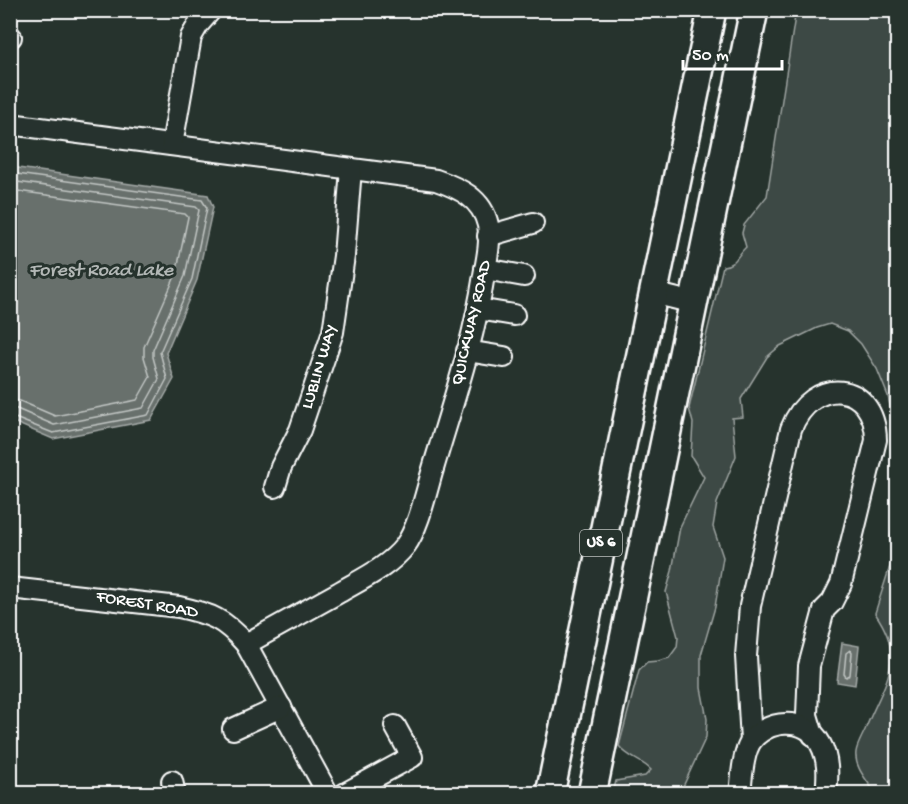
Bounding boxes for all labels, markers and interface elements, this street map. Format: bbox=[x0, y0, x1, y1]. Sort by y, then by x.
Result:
scale bar bbox=[683, 33, 782, 71]
text: 50 m bbox=[692, 46, 729, 67]
street label: QUICKWAY ROAD bbox=[447, 258, 497, 388]
water label: Forest Road Lake bbox=[29, 260, 174, 283]
street label: LUBLIN WAY bbox=[297, 322, 343, 412]
road number: US 6 bbox=[580, 530, 622, 556]
street label: FOREST ROAD bbox=[94, 586, 200, 623]

